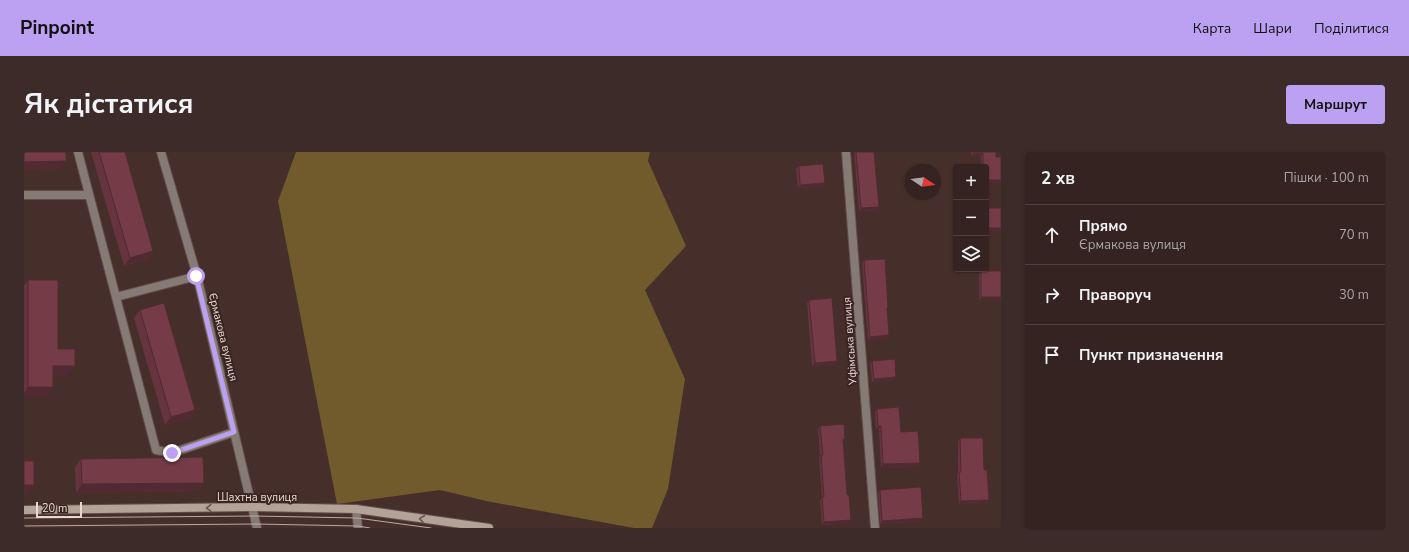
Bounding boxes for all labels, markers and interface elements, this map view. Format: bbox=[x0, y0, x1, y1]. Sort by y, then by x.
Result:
text: Pinpoint bbox=[20, 15, 94, 41]
text: Карта bbox=[1193, 19, 1231, 38]
text: Шари bbox=[1253, 19, 1292, 38]
text: Поділитися bbox=[1314, 19, 1389, 38]
text: Як дістатися bbox=[24, 85, 193, 123]
button: Маршрут bbox=[1286, 85, 1385, 124]
north arrow bbox=[905, 164, 941, 200]
map controls bbox=[953, 164, 989, 272]
button: + bbox=[953, 164, 989, 200]
text: 2 хв bbox=[1041, 167, 1075, 190]
text: Пішки · 100 m bbox=[1284, 169, 1369, 187]
button: − bbox=[953, 200, 989, 236]
text: Прямо bbox=[1079, 216, 1127, 236]
icon: ahead bbox=[1041, 224, 1063, 246]
text: 70 m bbox=[1339, 226, 1369, 244]
button: layers bbox=[953, 236, 989, 272]
text: Єрмакова вулиця bbox=[1079, 236, 1186, 254]
route start bbox=[187, 267, 205, 285]
icon: right bbox=[1041, 284, 1063, 306]
text: Праворуч bbox=[1079, 285, 1151, 305]
text: 30 m bbox=[1339, 286, 1369, 304]
street label: Єрмакова вулиця bbox=[205, 291, 241, 383]
street label: Уфімська вулиця bbox=[839, 296, 861, 386]
icon: arrive bbox=[1041, 344, 1063, 366]
text: Пункт призначення bbox=[1079, 345, 1224, 365]
route end bbox=[163, 444, 181, 462]
street label: Шахтна вулиця bbox=[217, 490, 297, 505]
scale bar bbox=[36, 500, 82, 519]
text: 20 m bbox=[42, 501, 67, 516]
one-way arrow bbox=[206, 504, 212, 512]
one-way arrow bbox=[419, 515, 425, 524]

